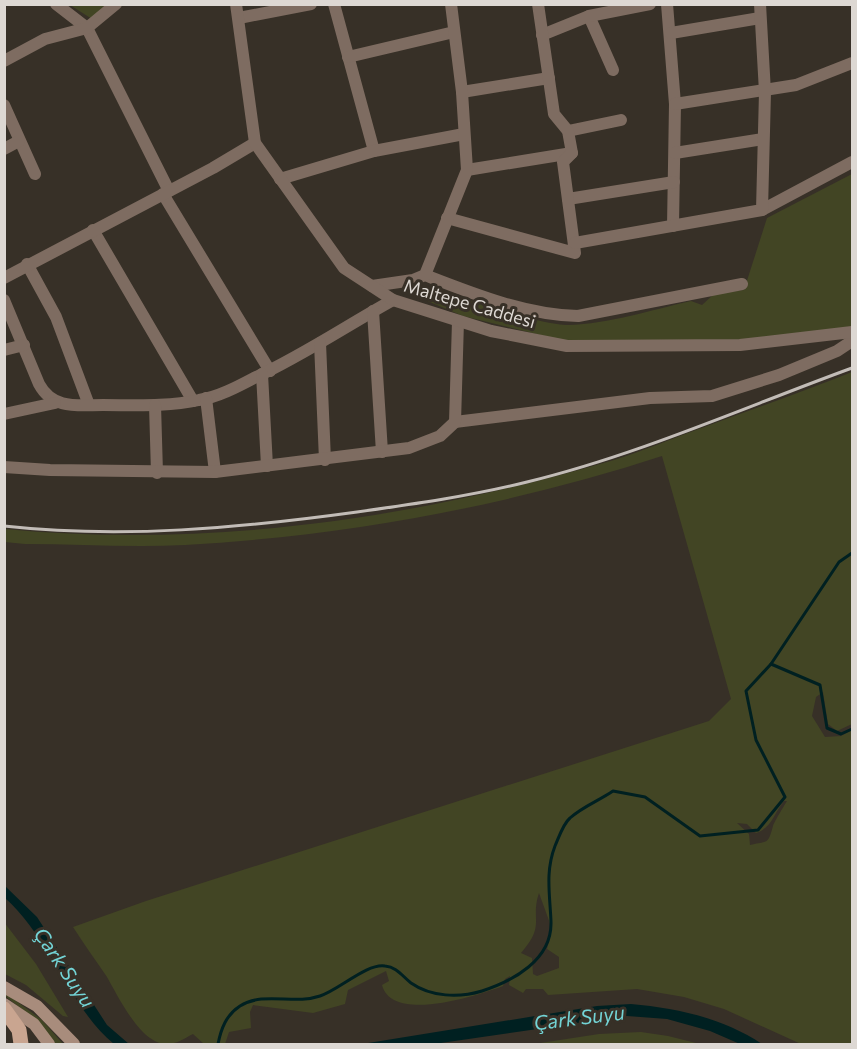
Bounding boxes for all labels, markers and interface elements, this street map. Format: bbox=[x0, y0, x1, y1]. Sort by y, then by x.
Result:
street label: Maltepe Caddesi bbox=[401, 274, 539, 332]
water label: Çark Suyu bbox=[30, 922, 100, 1012]
water label: Çark Suyu bbox=[532, 1000, 626, 1034]

